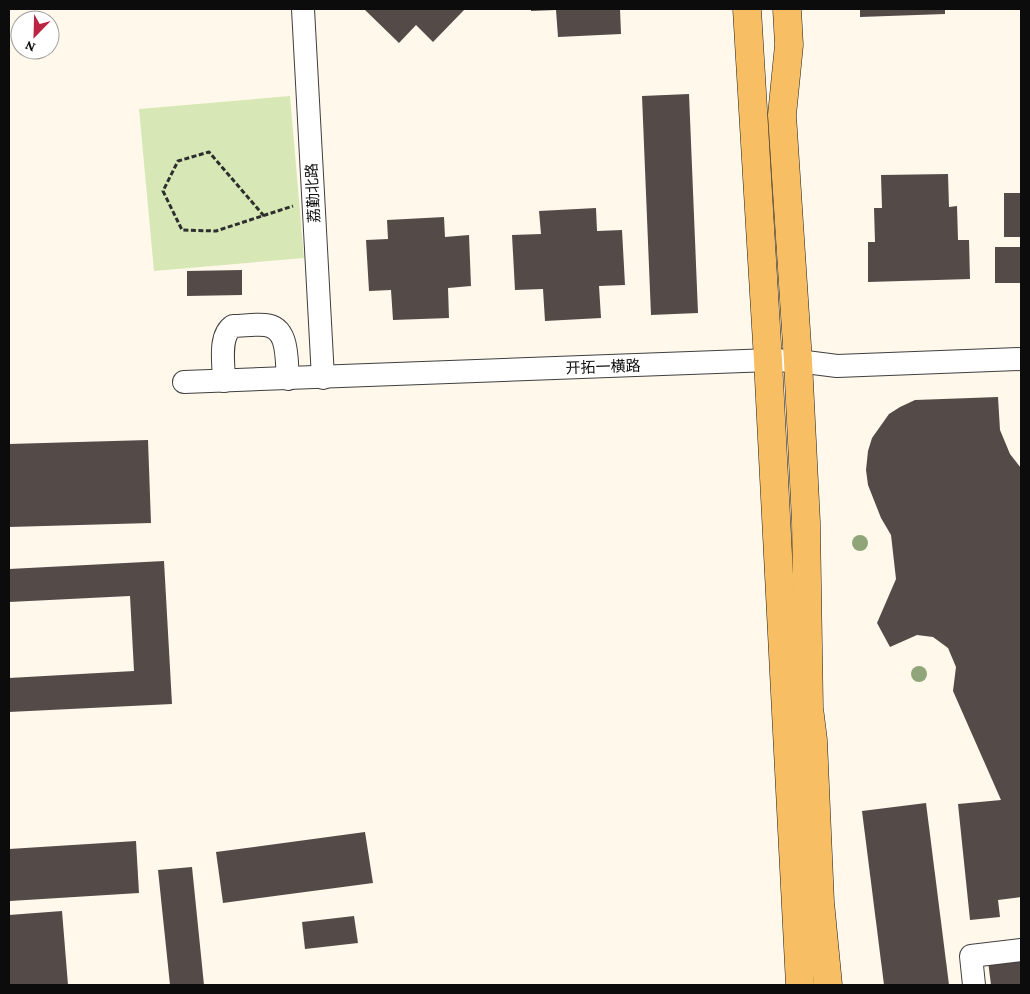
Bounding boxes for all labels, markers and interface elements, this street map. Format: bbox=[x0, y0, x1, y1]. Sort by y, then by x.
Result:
north arrow bbox=[10, 10, 60, 60]
text: N bbox=[22, 38, 37, 56]
street label: 荔勤北路 bbox=[302, 163, 323, 223]
street label: 开拓一横路 bbox=[565, 358, 641, 376]

